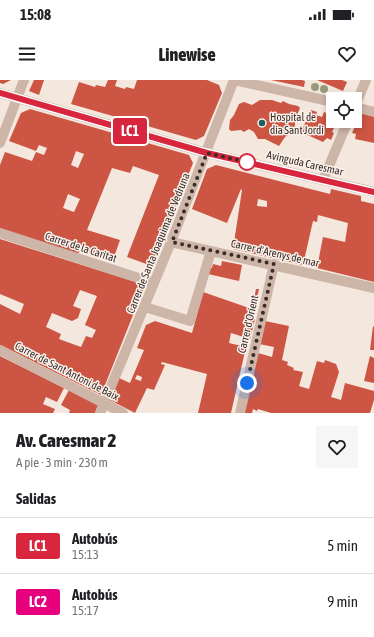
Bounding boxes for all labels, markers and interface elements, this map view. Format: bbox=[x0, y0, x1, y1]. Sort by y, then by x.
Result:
text: 15:08 bbox=[20, 6, 51, 23]
icon: menu bbox=[16, 43, 38, 65]
icon: heart bbox=[336, 43, 358, 65]
text: Linewise bbox=[158, 44, 216, 65]
map controls bbox=[326, 92, 362, 128]
button: locate bbox=[326, 92, 362, 128]
place label: Hospital de dia Sant Jordi bbox=[270, 111, 324, 136]
line badge: LC1 bbox=[107, 118, 153, 144]
marker: Hospital de dia Sant Jordi bbox=[257, 118, 267, 128]
text: LC1 bbox=[121, 123, 139, 139]
street label: Avinguda Caresmar bbox=[266, 148, 345, 178]
unlabelled marker bbox=[238, 153, 256, 171]
street label: Carrer de Santa Joaquima de Vedruna bbox=[124, 171, 192, 315]
street label: Carrer de la Caritat bbox=[44, 230, 118, 264]
street label: Carrer d'Arenys de mar bbox=[230, 237, 321, 269]
street label: Carrer d'Orient bbox=[236, 294, 260, 354]
street label: Carrer de Sant Antoni de Baix bbox=[13, 340, 121, 403]
your location bbox=[237, 373, 257, 393]
button: heart bbox=[316, 426, 358, 468]
text: Av. Caresmar 2 bbox=[16, 429, 117, 451]
text: A pie · 3 min · 230 m bbox=[16, 455, 108, 470]
text: Salidas bbox=[16, 490, 56, 507]
text: Autobús bbox=[72, 530, 117, 547]
text: 5 min bbox=[327, 537, 358, 554]
text: LC1 bbox=[29, 538, 47, 554]
text: 15:13 bbox=[72, 547, 99, 562]
text: Autobús bbox=[72, 586, 117, 603]
text: 9 min bbox=[327, 593, 358, 610]
text: LC2 bbox=[29, 594, 47, 610]
text: 15:17 bbox=[72, 603, 99, 618]

